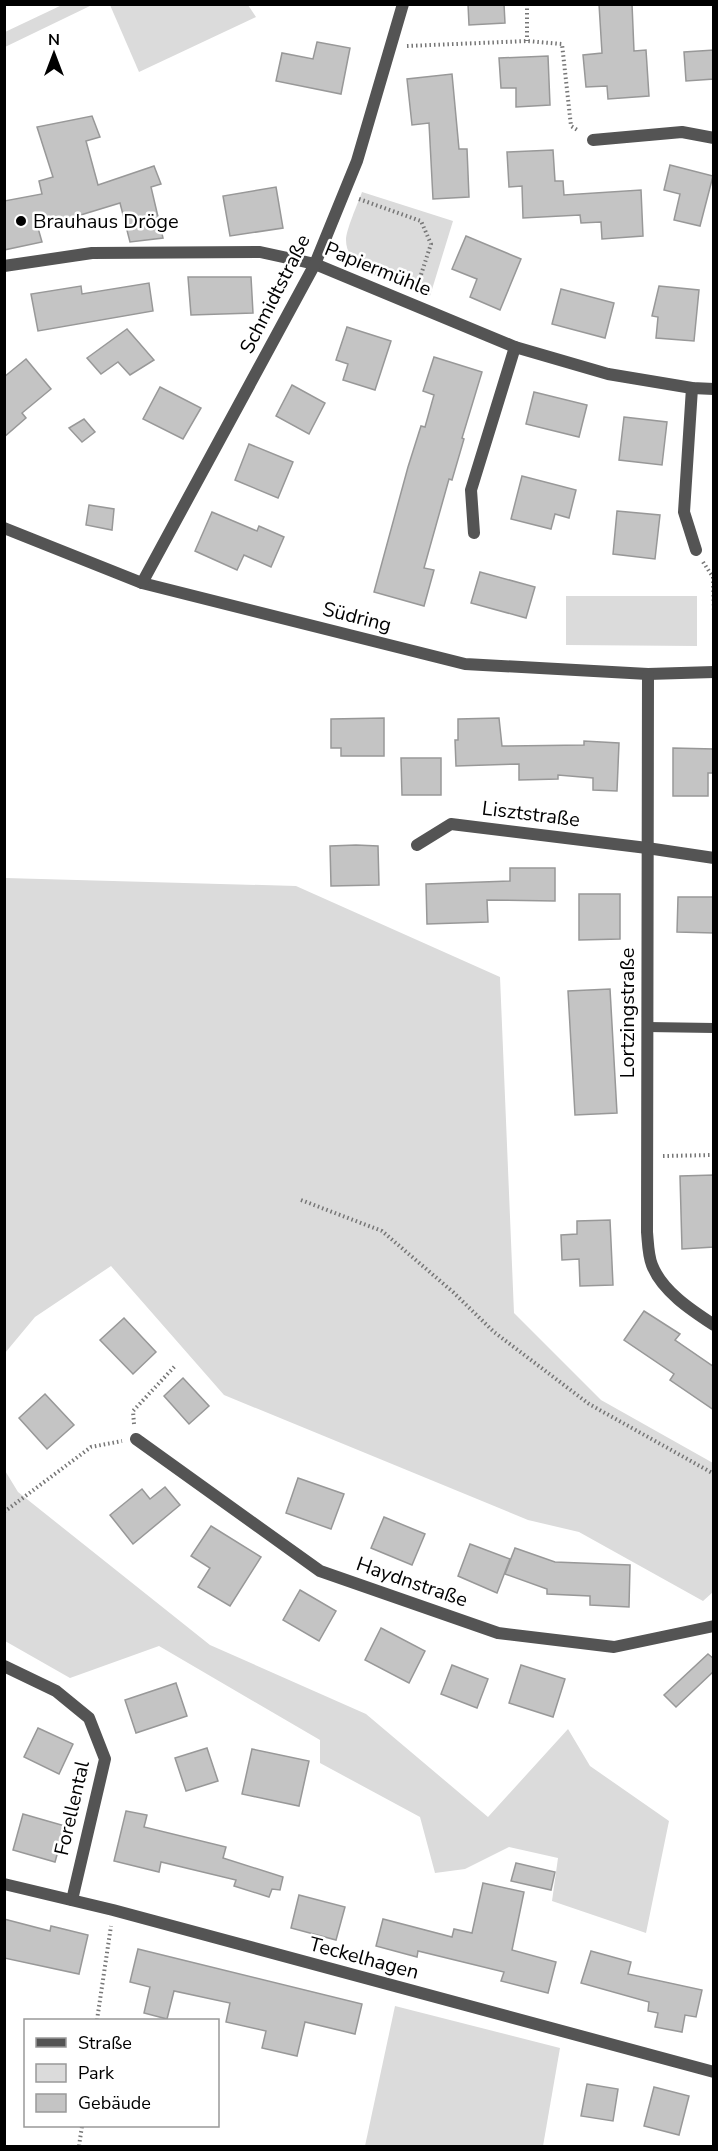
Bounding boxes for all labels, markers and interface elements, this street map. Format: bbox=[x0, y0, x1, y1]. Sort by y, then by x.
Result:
north arrow bbox=[24, 24, 84, 84]
text: N bbox=[48, 29, 60, 51]
place label: Brauhaus Dröge bbox=[33, 208, 179, 235]
marker: Brauhaus Dröge bbox=[14, 214, 28, 228]
street label: Schmidtstraße bbox=[233, 230, 317, 358]
street label: Papiermühle bbox=[321, 235, 435, 303]
street label: Südring bbox=[320, 595, 394, 639]
street label: Lisztstraße bbox=[481, 795, 581, 833]
street label: Lortzingstraße bbox=[614, 948, 641, 1078]
street label: Haydnstraße bbox=[353, 1550, 471, 1614]
street label: Forellental bbox=[48, 1758, 96, 1858]
street label: Teckelhagen bbox=[306, 1930, 422, 1986]
legend bbox=[24, 2019, 219, 2127]
text: Straße bbox=[78, 2031, 132, 2055]
text: Park bbox=[78, 2061, 115, 2085]
text: Gebäude bbox=[78, 2091, 151, 2115]

